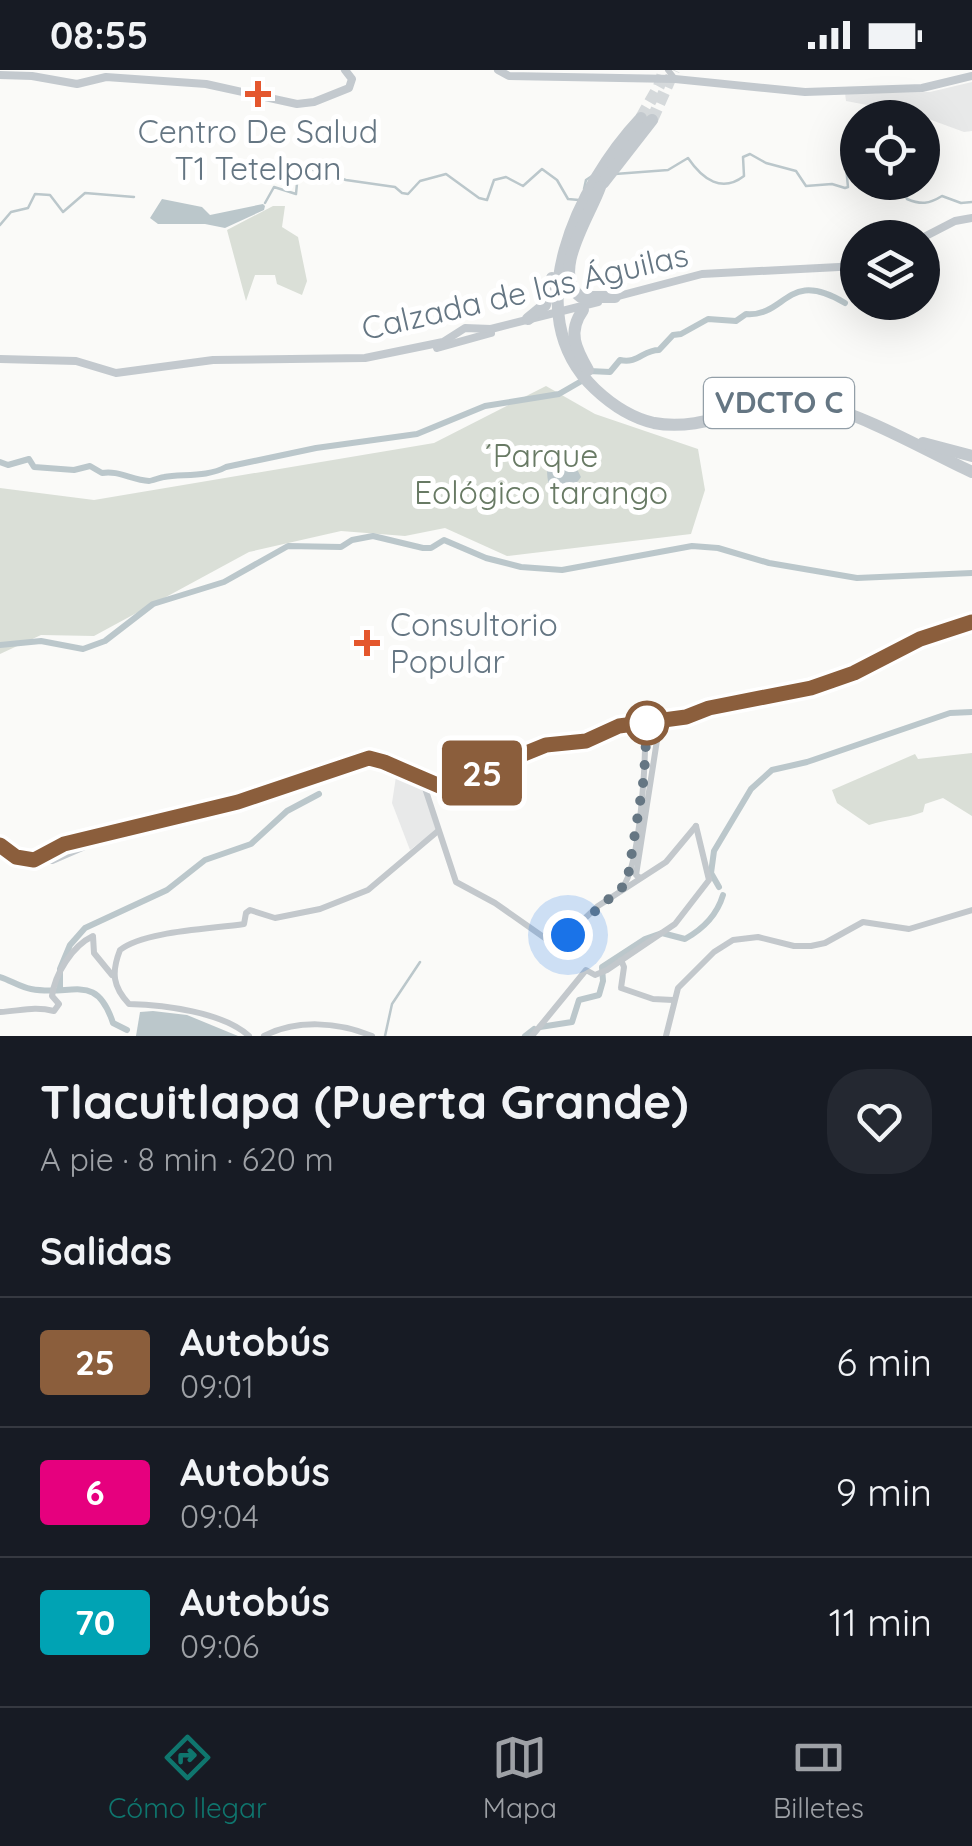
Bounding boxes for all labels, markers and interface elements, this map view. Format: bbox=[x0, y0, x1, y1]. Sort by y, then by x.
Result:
text: 08:55 bbox=[50, 11, 148, 59]
marker: Centro De Salud T1 Tetelpan bbox=[245, 81, 271, 107]
map controls bbox=[840, 100, 940, 320]
button: locate bbox=[840, 100, 940, 200]
place label: Centro De Salud T1 Tetelpan bbox=[138, 111, 378, 188]
button: layers bbox=[840, 220, 940, 320]
street label: Calzada de las Águilas bbox=[358, 234, 692, 348]
road number: VDCTO C bbox=[704, 378, 854, 428]
park label: ´Parque Eológico tarango bbox=[414, 435, 668, 512]
place label: Consultorio Popular bbox=[390, 604, 558, 681]
marker: Consultorio Popular bbox=[354, 630, 380, 656]
unlabelled marker bbox=[626, 702, 668, 744]
line badge: 25 bbox=[437, 740, 527, 806]
text: 25 bbox=[462, 751, 502, 795]
your location bbox=[543, 910, 593, 960]
button: heart bbox=[827, 1069, 932, 1174]
text: Tlacuitlapa (Puerta Grande) bbox=[40, 1071, 688, 1131]
text: A pie · 8 min · 620 m bbox=[40, 1139, 334, 1179]
text: Salidas bbox=[40, 1227, 172, 1275]
text: Autobús bbox=[180, 1318, 330, 1366]
text: 6 min bbox=[836, 1338, 932, 1386]
text: 25 bbox=[75, 1340, 115, 1384]
text: 09:01 bbox=[180, 1366, 254, 1406]
text: Autobús bbox=[180, 1448, 330, 1496]
text: 9 min bbox=[836, 1468, 932, 1516]
text: 6 bbox=[85, 1470, 105, 1514]
text: 09:04 bbox=[180, 1496, 259, 1536]
text: Autobús bbox=[180, 1578, 330, 1626]
text: 11 min bbox=[829, 1598, 932, 1646]
text: 70 bbox=[75, 1600, 115, 1644]
text: 09:06 bbox=[180, 1626, 259, 1666]
tab: Cómo llegar bbox=[108, 1730, 267, 1825]
tab: Mapa bbox=[483, 1730, 557, 1825]
tab: Billetes bbox=[773, 1730, 864, 1825]

